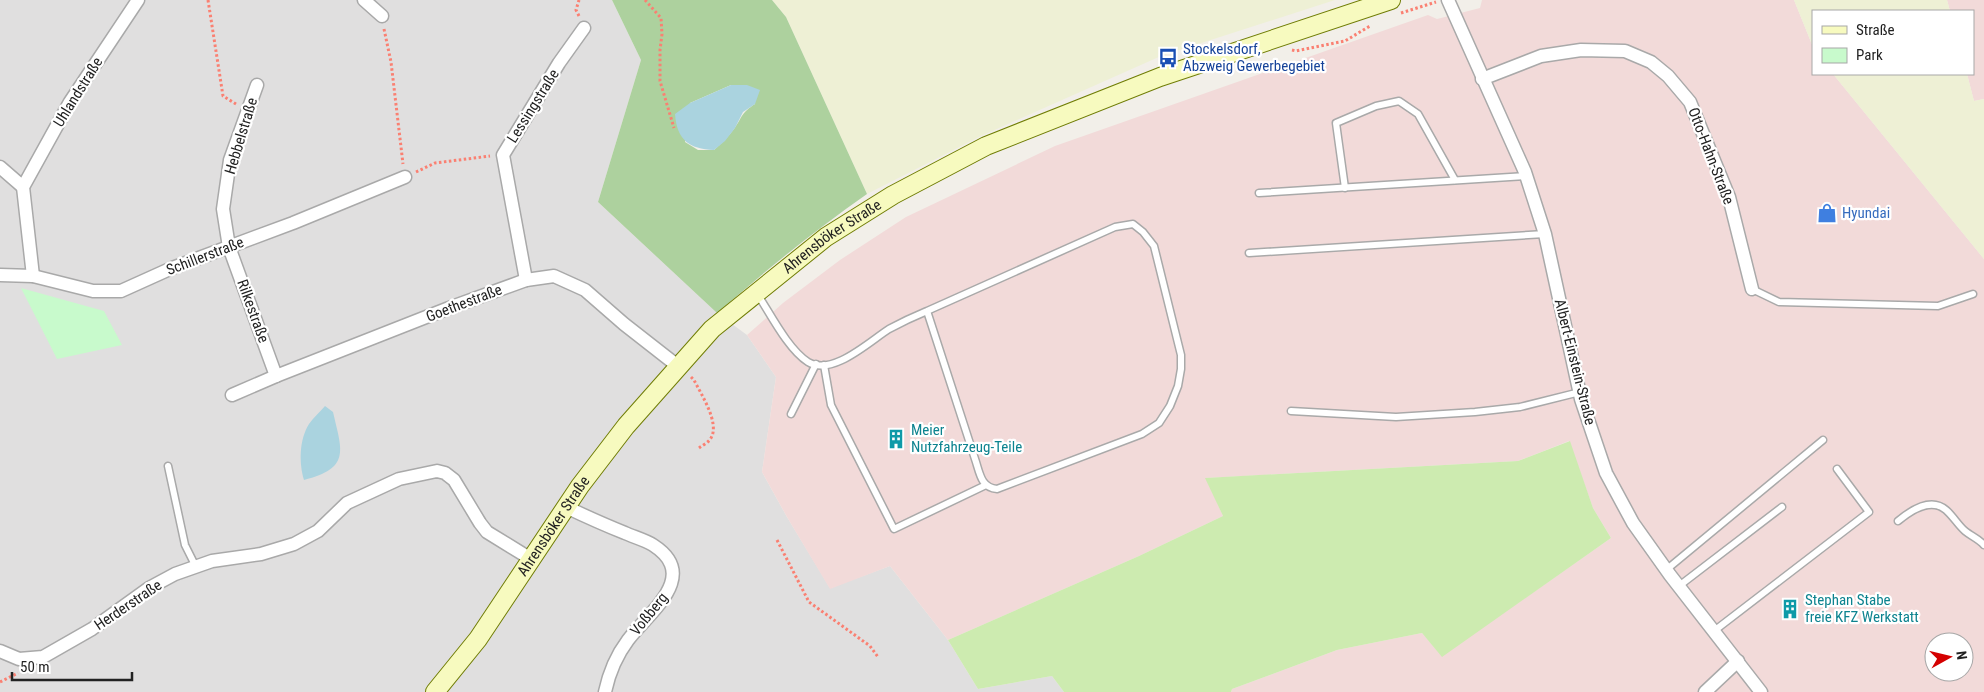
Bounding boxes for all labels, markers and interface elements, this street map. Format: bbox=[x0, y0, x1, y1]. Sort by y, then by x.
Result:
legend bbox=[1812, 10, 1974, 75]
text: Straße bbox=[1856, 21, 1895, 39]
place label: Stockelsdorf, Abzweig Gewerbegebiet bbox=[1183, 40, 1325, 75]
text: Park bbox=[1856, 46, 1883, 64]
bus stop icon: Stockelsdorf, Abzweig Gewerbegebiet bbox=[1157, 47, 1179, 69]
street label: Uhlandstraße bbox=[50, 54, 106, 130]
street label: Lessingstraße bbox=[503, 66, 563, 146]
street label: Hebbelstraße bbox=[221, 95, 261, 177]
street label: Otto-Hahn-Straße bbox=[1684, 105, 1738, 207]
street label: Ahrensböker Straße bbox=[779, 196, 885, 277]
shop icon: Hyundai bbox=[1816, 202, 1838, 224]
place label: Hyundai bbox=[1842, 204, 1890, 222]
street label: Schillerstraße bbox=[164, 233, 246, 279]
street label: Rilkestraße bbox=[233, 277, 273, 345]
street label: Goethestraße bbox=[424, 280, 504, 326]
street label: Albert-Einstein-Straße bbox=[1551, 297, 1599, 427]
place label: Meier Nutzfahrzeug-Teile bbox=[911, 421, 1022, 456]
building icon: Meier Nutzfahrzeug-Teile bbox=[885, 428, 907, 450]
street label: Ahrensböker Straße bbox=[513, 472, 593, 580]
street label: Herderstraße bbox=[91, 576, 165, 634]
street label: Voßberg bbox=[626, 589, 672, 639]
place label: Stephan Stabe freie KFZ Werkstatt bbox=[1805, 591, 1919, 626]
building icon: Stephan Stabe freie KFZ Werkstatt bbox=[1779, 598, 1801, 620]
north arrow bbox=[1924, 632, 1974, 682]
scale bar bbox=[12, 650, 132, 682]
text: N bbox=[1953, 650, 1970, 661]
text: 50 m bbox=[20, 658, 50, 676]

